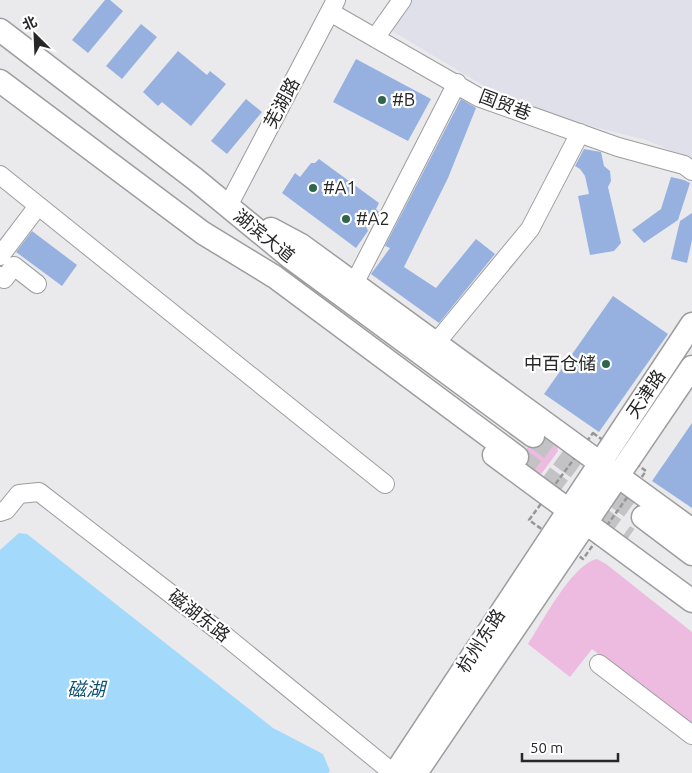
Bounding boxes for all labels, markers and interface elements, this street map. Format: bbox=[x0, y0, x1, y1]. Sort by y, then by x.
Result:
north arrow bbox=[10, 10, 60, 60]
text: 北 bbox=[20, 13, 39, 33]
street label: 芜湖路 bbox=[260, 74, 303, 131]
street label: 国贸巷 bbox=[477, 85, 534, 123]
place label: #B bbox=[392, 89, 415, 109]
marker: #B bbox=[376, 94, 388, 106]
place label: #A1 bbox=[323, 177, 357, 197]
marker: #A1 bbox=[307, 182, 319, 194]
street label: 湖滨大道 bbox=[230, 205, 299, 266]
place label: #A2 bbox=[356, 208, 390, 228]
marker: #A2 bbox=[340, 213, 352, 225]
place label: 中百仓储 bbox=[524, 353, 596, 373]
marker: 中百仓储 bbox=[600, 358, 612, 370]
street label: 天津路 bbox=[622, 365, 669, 421]
street label: 磁湖东路 bbox=[165, 585, 234, 645]
street label: 杭州东路 bbox=[452, 605, 508, 676]
water label: 磁湖 bbox=[67, 678, 108, 700]
scale bar bbox=[522, 730, 618, 762]
text: 50 m bbox=[530, 739, 563, 756]

